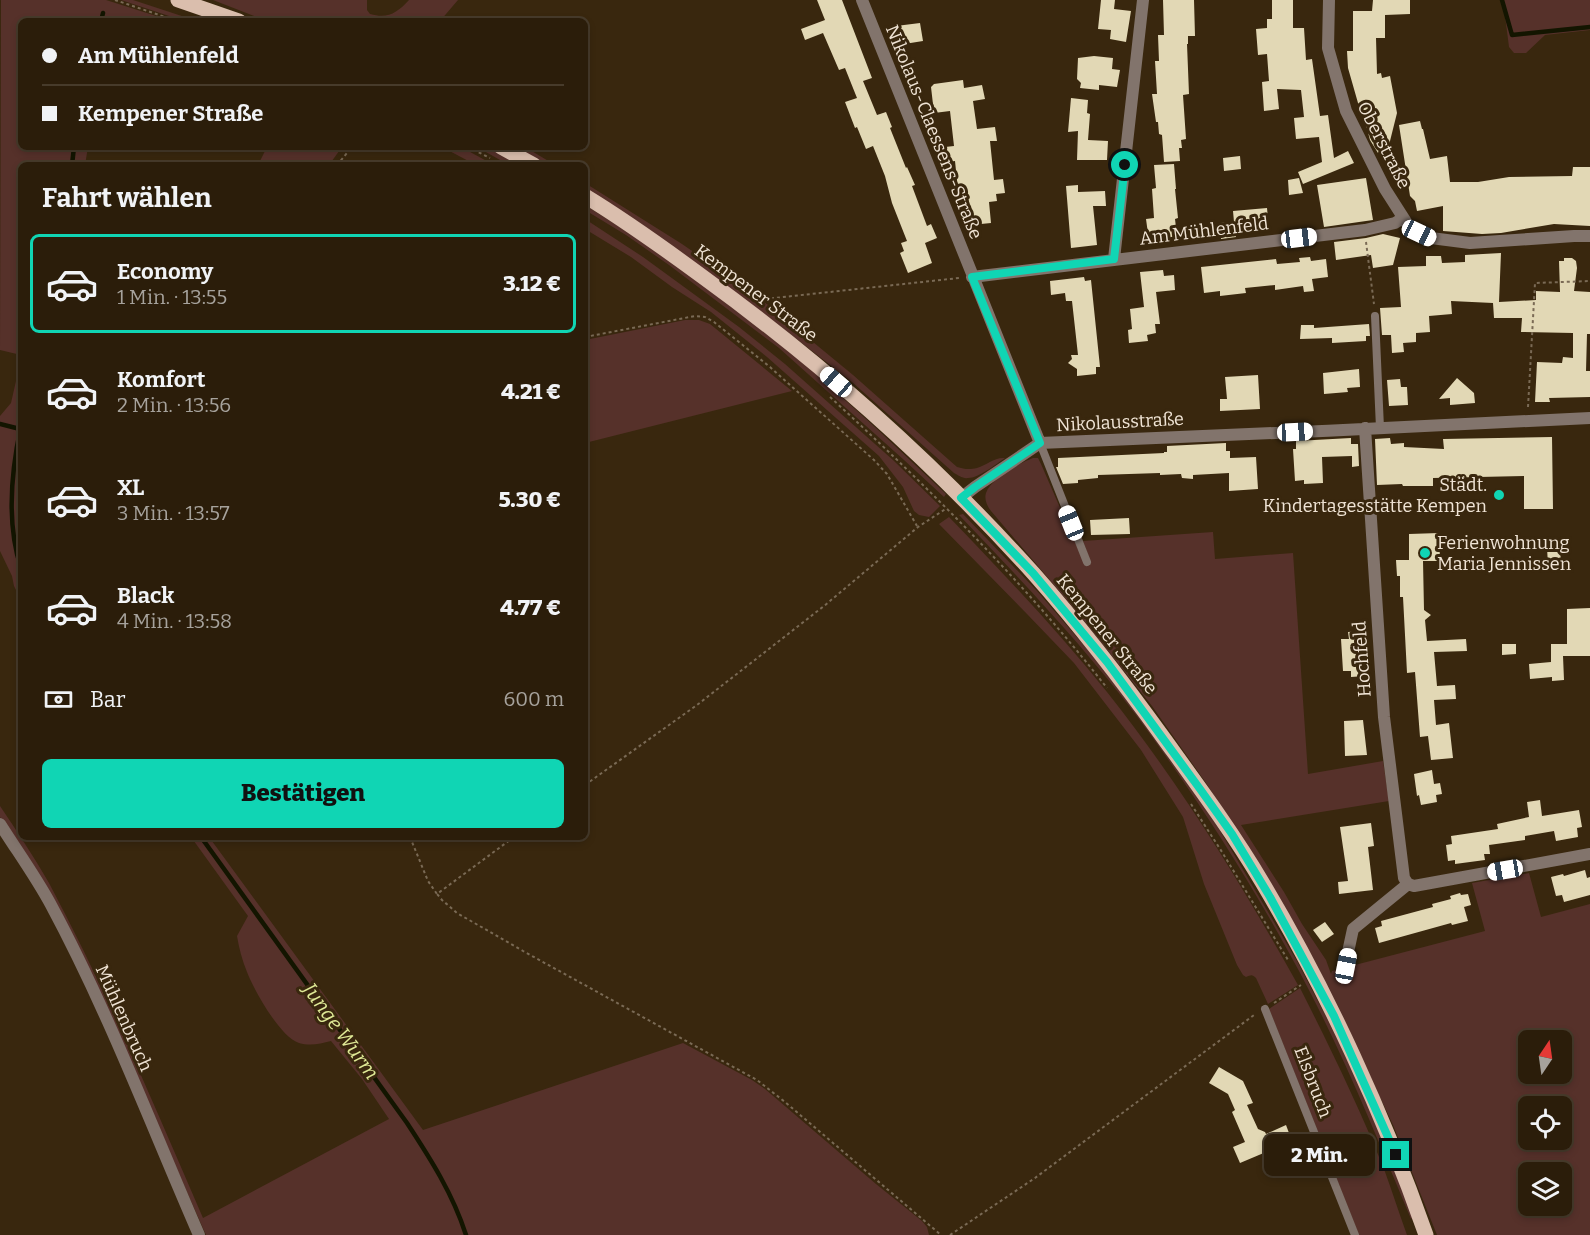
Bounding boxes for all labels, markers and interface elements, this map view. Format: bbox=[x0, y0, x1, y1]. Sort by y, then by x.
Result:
street label: Nikolaus-Claessens-Straße bbox=[881, 22, 987, 242]
text: Am Mühlenfeld bbox=[78, 42, 239, 69]
street label: Oberstraße bbox=[1353, 98, 1415, 192]
text: Kempener Straße bbox=[78, 100, 263, 127]
route start bbox=[1111, 151, 1138, 178]
text: Fahrt wählen bbox=[42, 182, 212, 214]
street label: Am Mühlenfeld bbox=[1138, 212, 1270, 250]
car bbox=[1399, 217, 1439, 249]
car bbox=[1280, 227, 1318, 249]
street label: Kempener Straße bbox=[690, 240, 822, 346]
icon: car bbox=[45, 257, 99, 311]
text: Economy bbox=[117, 258, 213, 285]
text: 3.12 € bbox=[503, 270, 561, 297]
text: 1 Min. · 13:55 bbox=[117, 285, 227, 309]
car bbox=[817, 363, 855, 401]
icon: car bbox=[45, 365, 99, 419]
text: Komfort bbox=[117, 366, 206, 393]
text: 4.21 € bbox=[501, 378, 561, 405]
text: 2 Min. · 13:56 bbox=[117, 393, 231, 417]
street label: Nikolausstraße bbox=[1056, 408, 1184, 436]
car bbox=[1277, 422, 1313, 442]
icon: car bbox=[45, 473, 99, 527]
text: XL bbox=[117, 474, 144, 501]
place label: Städt. Kindertagesstätte Kempen bbox=[1263, 474, 1488, 517]
text: 5.30 € bbox=[498, 486, 561, 513]
marker: Städt. Kindertagesstätte Kempen bbox=[1492, 488, 1506, 502]
text: 3 Min. · 13:57 bbox=[117, 501, 229, 525]
car bbox=[1056, 503, 1086, 543]
place label: Ferienwohnung Maria Jennissen bbox=[1437, 532, 1572, 575]
marker: Ferienwohnung Maria Jennissen bbox=[1418, 546, 1432, 560]
street label: Kempener Straße bbox=[1052, 570, 1162, 698]
icon: car bbox=[45, 581, 99, 635]
text: Black bbox=[117, 582, 174, 609]
text: 4.77 € bbox=[500, 594, 561, 621]
text: 4 Min. · 13:58 bbox=[117, 609, 232, 633]
street label: Hochfeld bbox=[1348, 620, 1376, 698]
icon: cash bbox=[42, 683, 75, 716]
text: Bar bbox=[90, 686, 125, 713]
text: 600 m bbox=[504, 687, 564, 711]
button: Bestätigen bbox=[42, 759, 564, 828]
car bbox=[1486, 858, 1524, 882]
car bbox=[1334, 947, 1358, 985]
street label: Mühlenbruch bbox=[91, 961, 157, 1075]
water label: Junge Wurm bbox=[297, 977, 384, 1084]
north arrow bbox=[1518, 1030, 1572, 1084]
map controls bbox=[1518, 1030, 1572, 1216]
street label: Elsbruch bbox=[1289, 1043, 1337, 1121]
button: locate bbox=[1518, 1096, 1572, 1150]
callout: 2 Min. bbox=[1264, 1134, 1375, 1176]
route end bbox=[1382, 1141, 1409, 1168]
text: 2 Min. bbox=[1291, 1143, 1348, 1167]
button: layers bbox=[1518, 1162, 1572, 1216]

